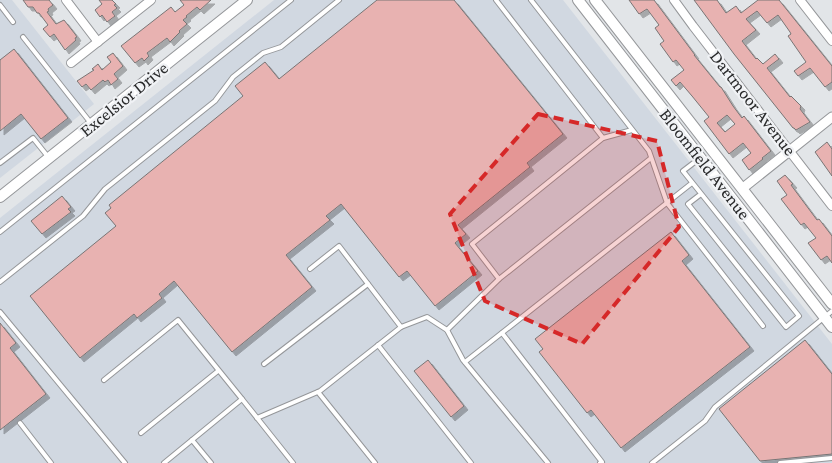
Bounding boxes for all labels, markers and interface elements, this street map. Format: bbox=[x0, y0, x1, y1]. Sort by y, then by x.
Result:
street label: Dartmoor Avenue bbox=[706, 46, 800, 160]
street label: Excelsior Drive bbox=[76, 57, 172, 141]
street label: Bloomfield Avenue bbox=[656, 105, 754, 223]

